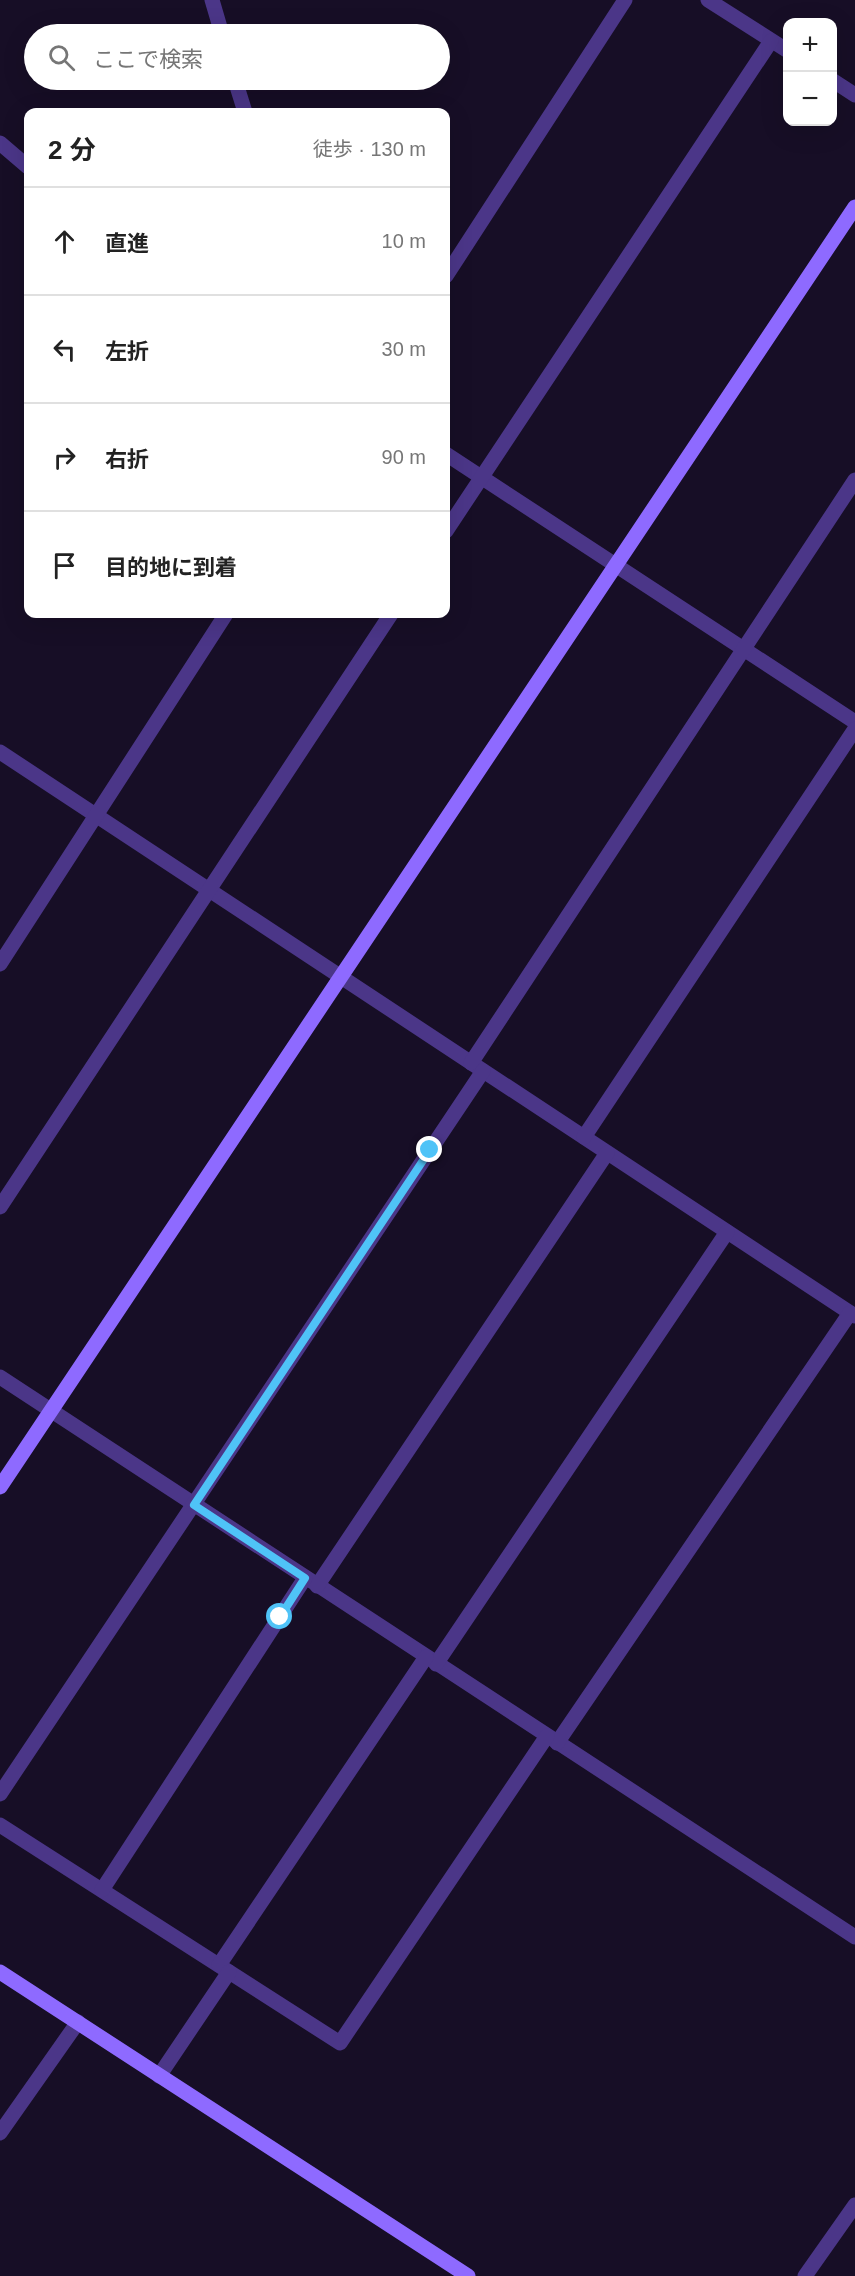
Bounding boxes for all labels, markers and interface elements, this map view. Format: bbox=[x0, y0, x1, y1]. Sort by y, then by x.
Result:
map controls bbox=[783, 18, 837, 126]
button: + bbox=[783, 18, 837, 72]
search box bbox=[24, 24, 450, 90]
icon: search bbox=[45, 41, 78, 74]
text: ここで検索 bbox=[93, 47, 203, 72]
button: − bbox=[783, 72, 837, 126]
text: 2 分 bbox=[48, 135, 96, 165]
text: 徒歩 · 130 m bbox=[313, 138, 426, 160]
icon: ahead bbox=[48, 225, 81, 258]
text: 10 m bbox=[382, 230, 426, 252]
text: 直進 bbox=[105, 231, 149, 256]
icon: left bbox=[48, 333, 81, 366]
text: 30 m bbox=[382, 338, 426, 360]
text: 左折 bbox=[105, 339, 149, 364]
icon: right bbox=[48, 441, 81, 474]
text: 90 m bbox=[382, 446, 426, 468]
text: 右折 bbox=[105, 447, 149, 472]
icon: arrive bbox=[48, 549, 81, 582]
text: 目的地に到着 bbox=[105, 555, 237, 580]
route end bbox=[416, 1136, 442, 1162]
route start bbox=[266, 1603, 292, 1629]

